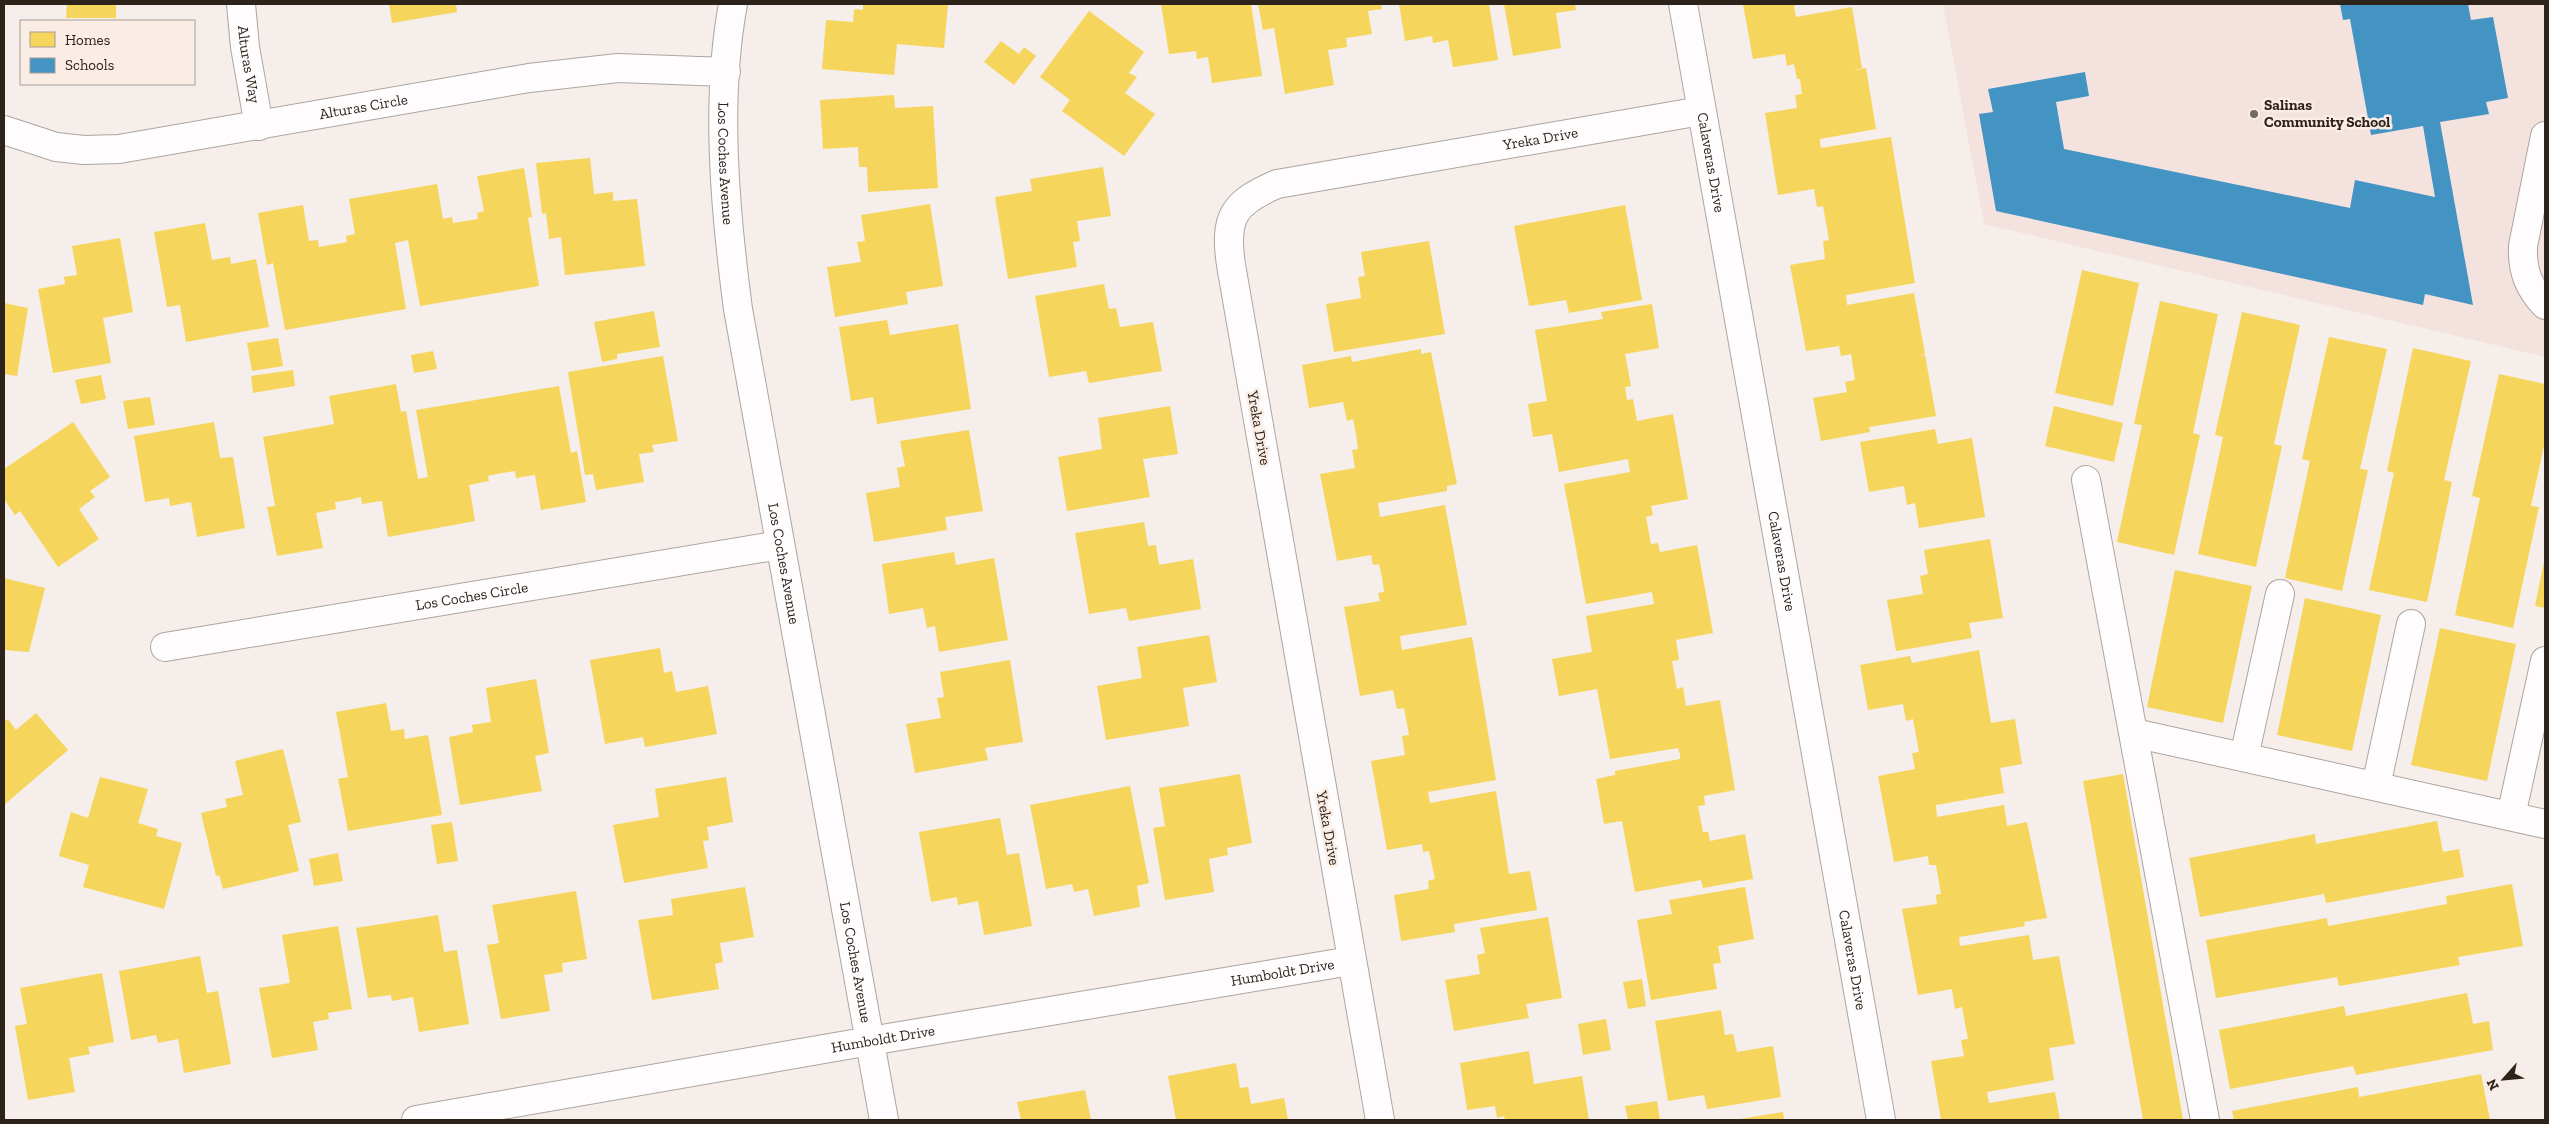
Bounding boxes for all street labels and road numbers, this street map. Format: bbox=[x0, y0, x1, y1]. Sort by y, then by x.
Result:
street label: Alturas Way bbox=[234, 25, 264, 105]
street label: Alturas Circle bbox=[318, 90, 409, 123]
street label: Los Coches Avenue bbox=[714, 102, 737, 226]
street label: Calaveras Drive bbox=[1693, 111, 1729, 214]
street label: Yreka Drive bbox=[1501, 123, 1579, 154]
street label: Yreka Drive bbox=[1243, 388, 1274, 467]
street label: Los Coches Avenue bbox=[764, 502, 804, 626]
street label: Calaveras Drive bbox=[1764, 510, 1800, 613]
street label: Los Coches Circle bbox=[414, 578, 529, 614]
street label: Yreka Drive bbox=[1312, 788, 1343, 867]
street label: Los Coches Avenue bbox=[836, 900, 875, 1024]
street label: Calaveras Drive bbox=[1835, 909, 1870, 1011]
street label: Humboldt Drive bbox=[1229, 955, 1336, 990]
street label: Humboldt Drive bbox=[830, 1021, 936, 1057]

